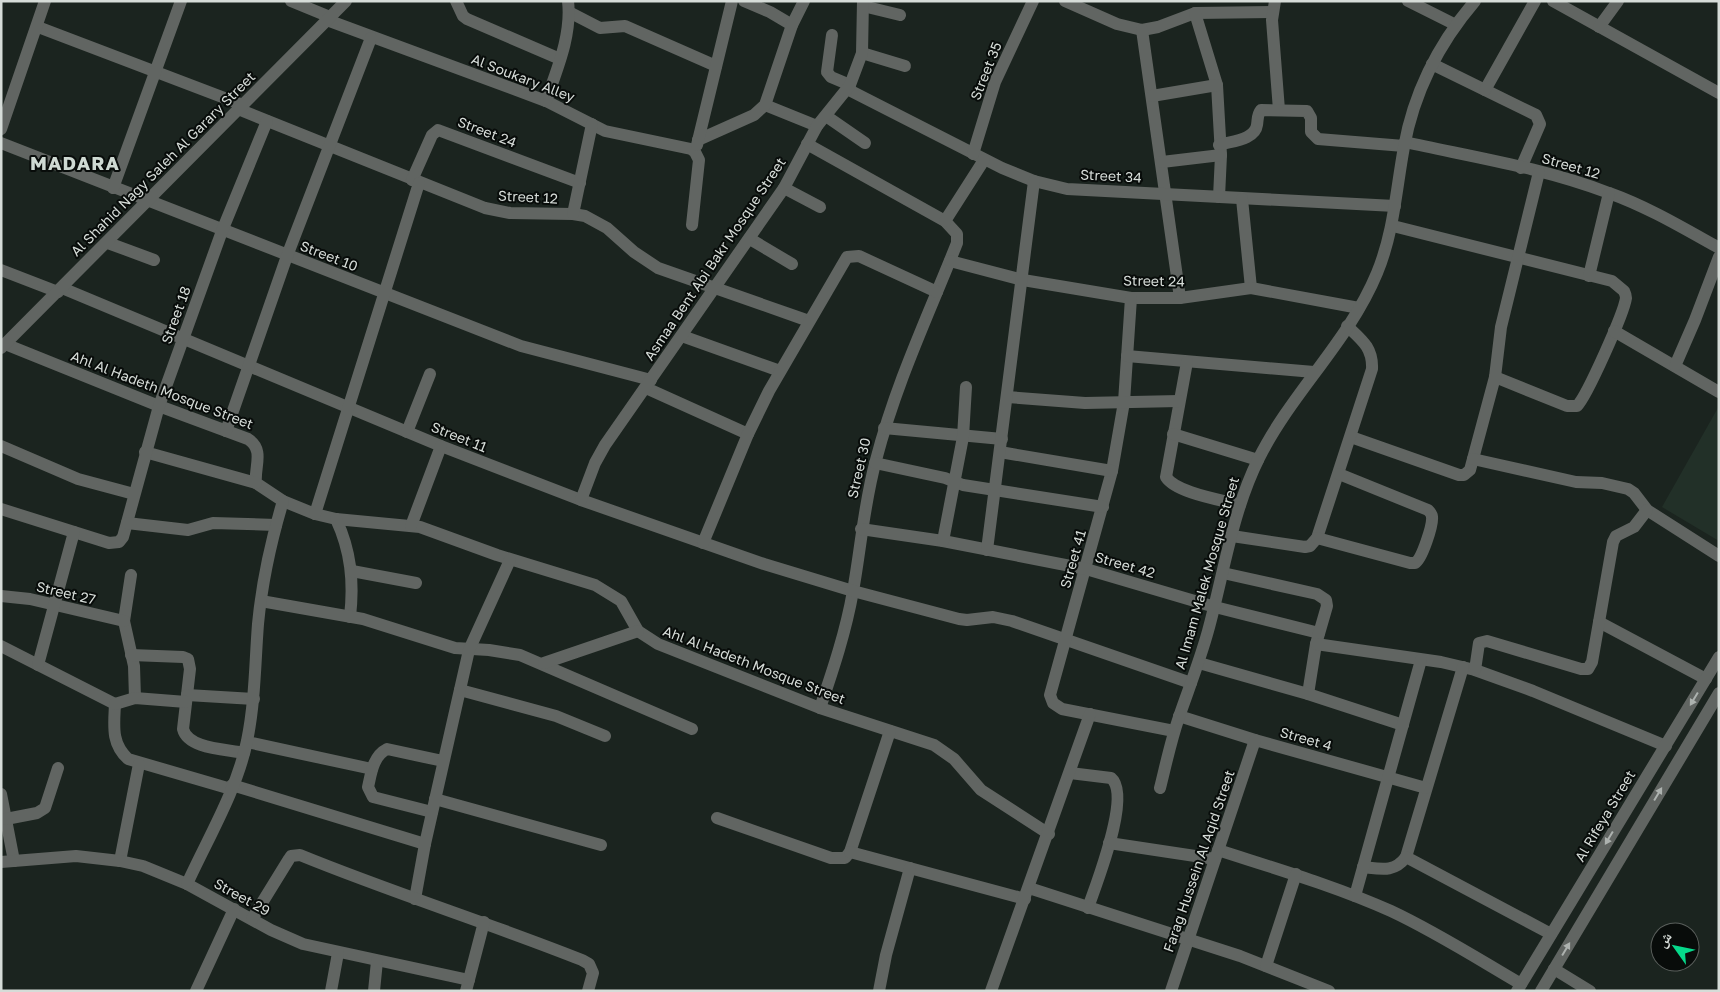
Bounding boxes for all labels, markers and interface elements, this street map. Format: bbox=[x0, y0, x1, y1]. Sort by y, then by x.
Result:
street label: Street 35 bbox=[966, 39, 1005, 102]
street label: Al Soukary Alley bbox=[469, 50, 577, 105]
street label: Al Shahid Nagy Saleh Al Garary Street bbox=[67, 68, 258, 259]
street label: Street 24 bbox=[455, 113, 519, 151]
street label: Street 12 bbox=[1540, 149, 1602, 182]
district label: MADARA bbox=[30, 151, 120, 174]
street label: Asmaa Bent Abi Bakr Mosque Street bbox=[640, 154, 789, 363]
street label: Street 34 bbox=[1080, 165, 1142, 186]
street label: Street 12 bbox=[498, 186, 558, 207]
street label: Street 10 bbox=[298, 237, 360, 274]
street label: Street 24 bbox=[1123, 271, 1185, 290]
street label: Street 18 bbox=[157, 284, 194, 346]
street label: Ahl Al Hadeth Mosque Street bbox=[69, 347, 256, 432]
street label: Street 11 bbox=[429, 418, 490, 455]
street label: Street 30 bbox=[843, 436, 874, 500]
street label: Al Imam Malek Mosque Street bbox=[1171, 475, 1242, 671]
street label: Street 41 bbox=[1056, 527, 1089, 590]
street label: Street 42 bbox=[1093, 548, 1157, 581]
street label: Street 27 bbox=[35, 577, 97, 608]
street label: Ahl Al Hadeth Mosque Street bbox=[661, 622, 848, 707]
one-way arrow bbox=[1689, 693, 1698, 706]
street label: Street 4 bbox=[1278, 723, 1334, 754]
street label: Al Rifeya Street bbox=[1571, 767, 1638, 864]
street label: Farag Hussein Al Aqid Street bbox=[1159, 768, 1238, 954]
one-way arrow bbox=[1654, 788, 1663, 801]
one-way arrow bbox=[1605, 832, 1614, 845]
street label: Street 29 bbox=[211, 874, 273, 919]
north arrow bbox=[1650, 922, 1700, 972]
text: ش bbox=[1653, 929, 1676, 951]
one-way arrow bbox=[1562, 942, 1571, 955]

